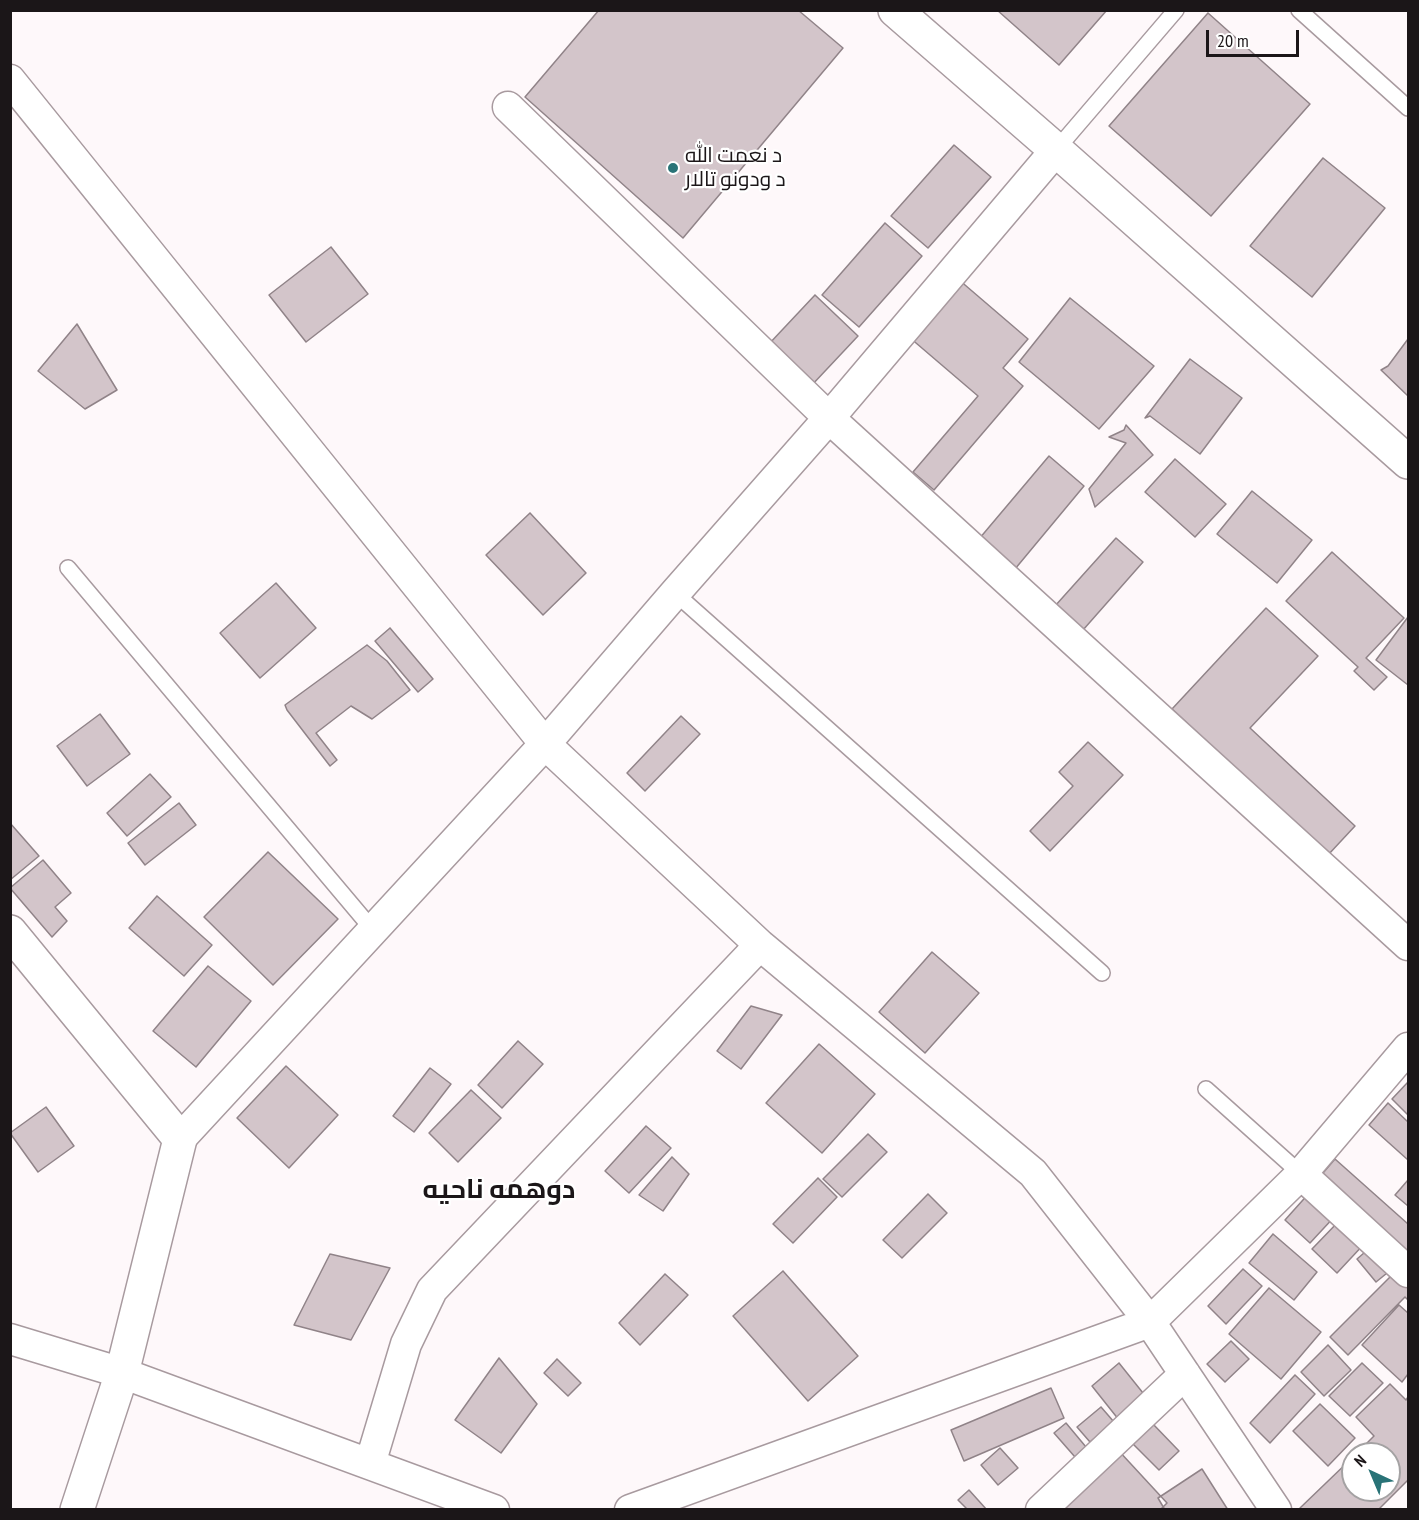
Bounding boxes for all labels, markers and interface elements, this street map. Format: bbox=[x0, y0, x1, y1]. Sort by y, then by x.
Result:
scale bar bbox=[1209, 18, 1302, 56]
text: 20 m bbox=[1217, 29, 1249, 52]
place label: د نعمت الله د ودونو تالار bbox=[685, 143, 786, 193]
marker: د نعمت الله د ودونو تالار bbox=[666, 161, 680, 175]
district label: دوهمه ناحیه bbox=[422, 1174, 576, 1206]
north arrow bbox=[1341, 1442, 1401, 1502]
text: N bbox=[1350, 1450, 1370, 1471]

